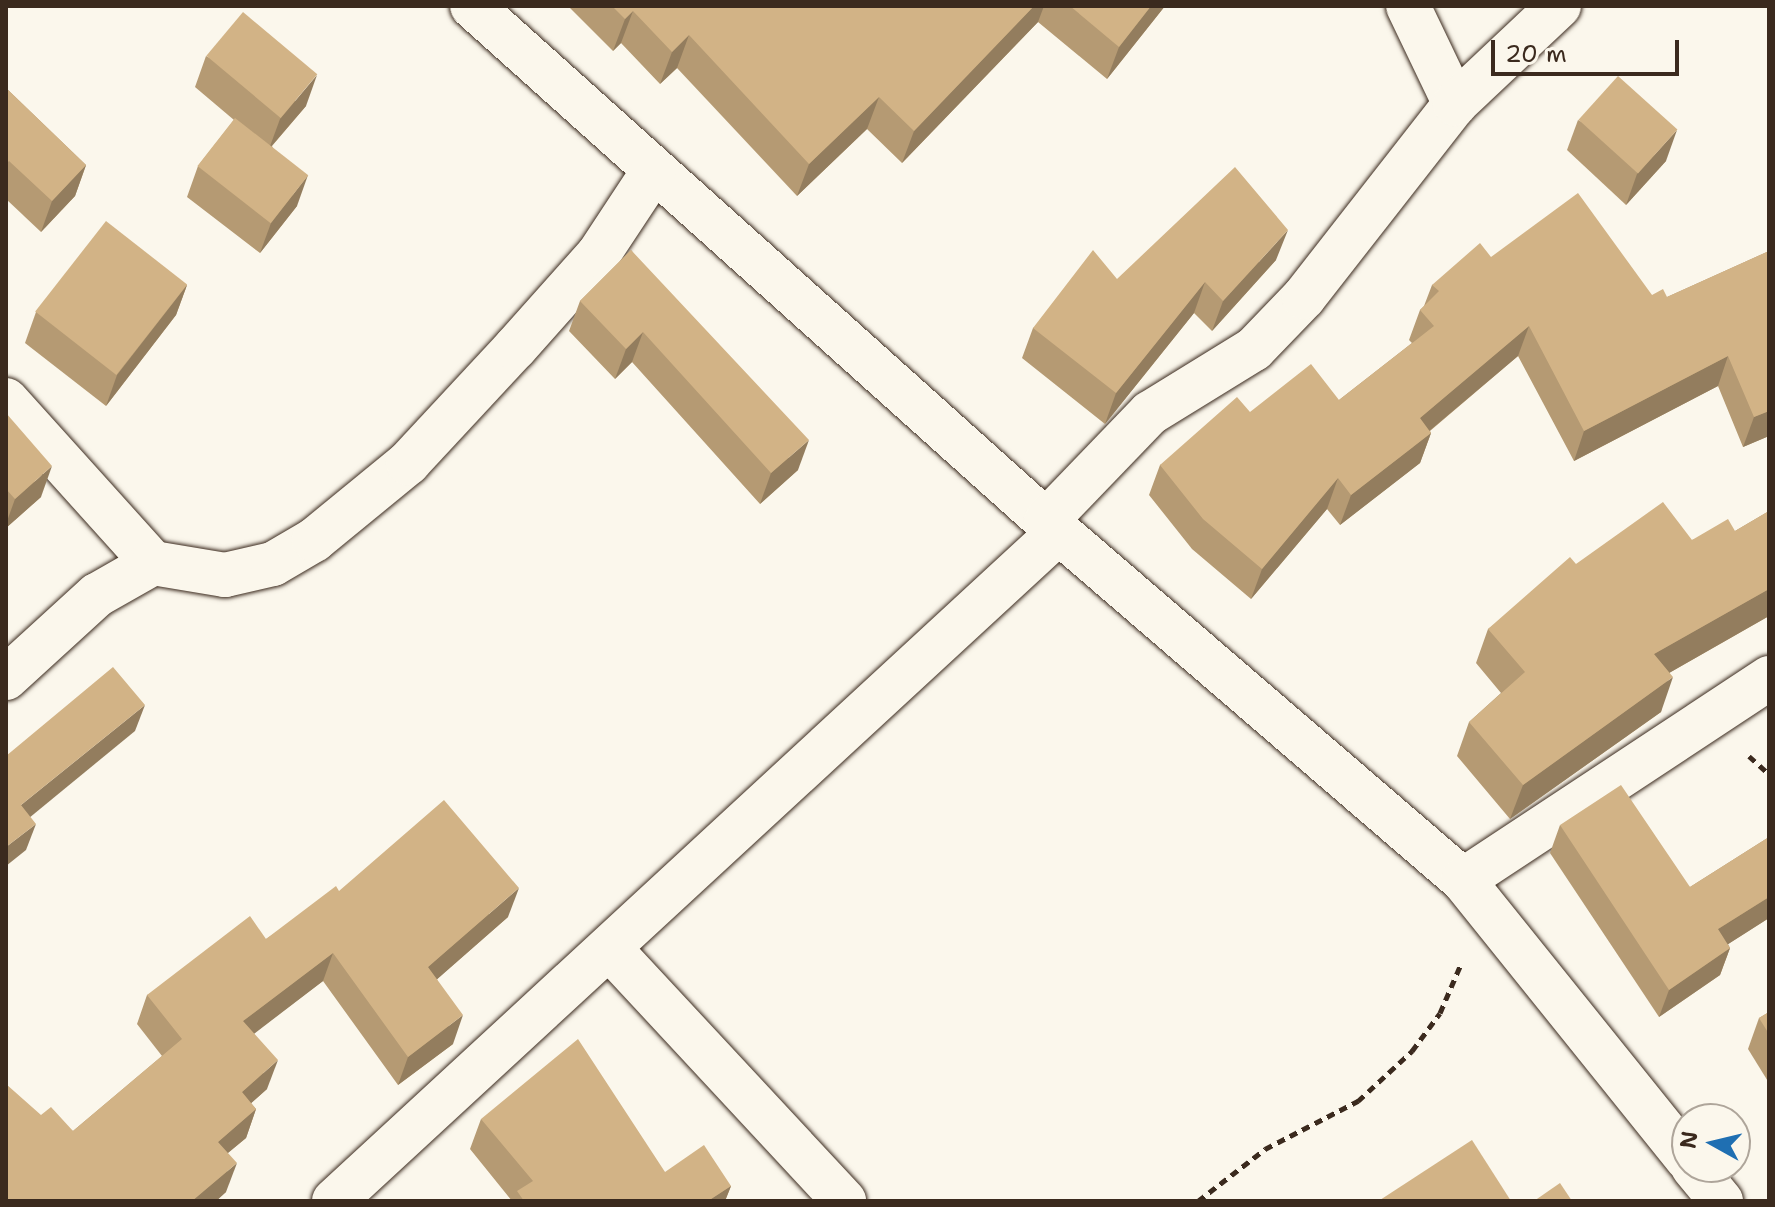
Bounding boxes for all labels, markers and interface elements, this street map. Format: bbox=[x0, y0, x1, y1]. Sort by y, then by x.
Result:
scale bar bbox=[1495, 24, 1683, 74]
text: 20 m bbox=[1505, 38, 1567, 70]
north arrow bbox=[1671, 1103, 1751, 1183]
text: N bbox=[1673, 1129, 1704, 1151]

